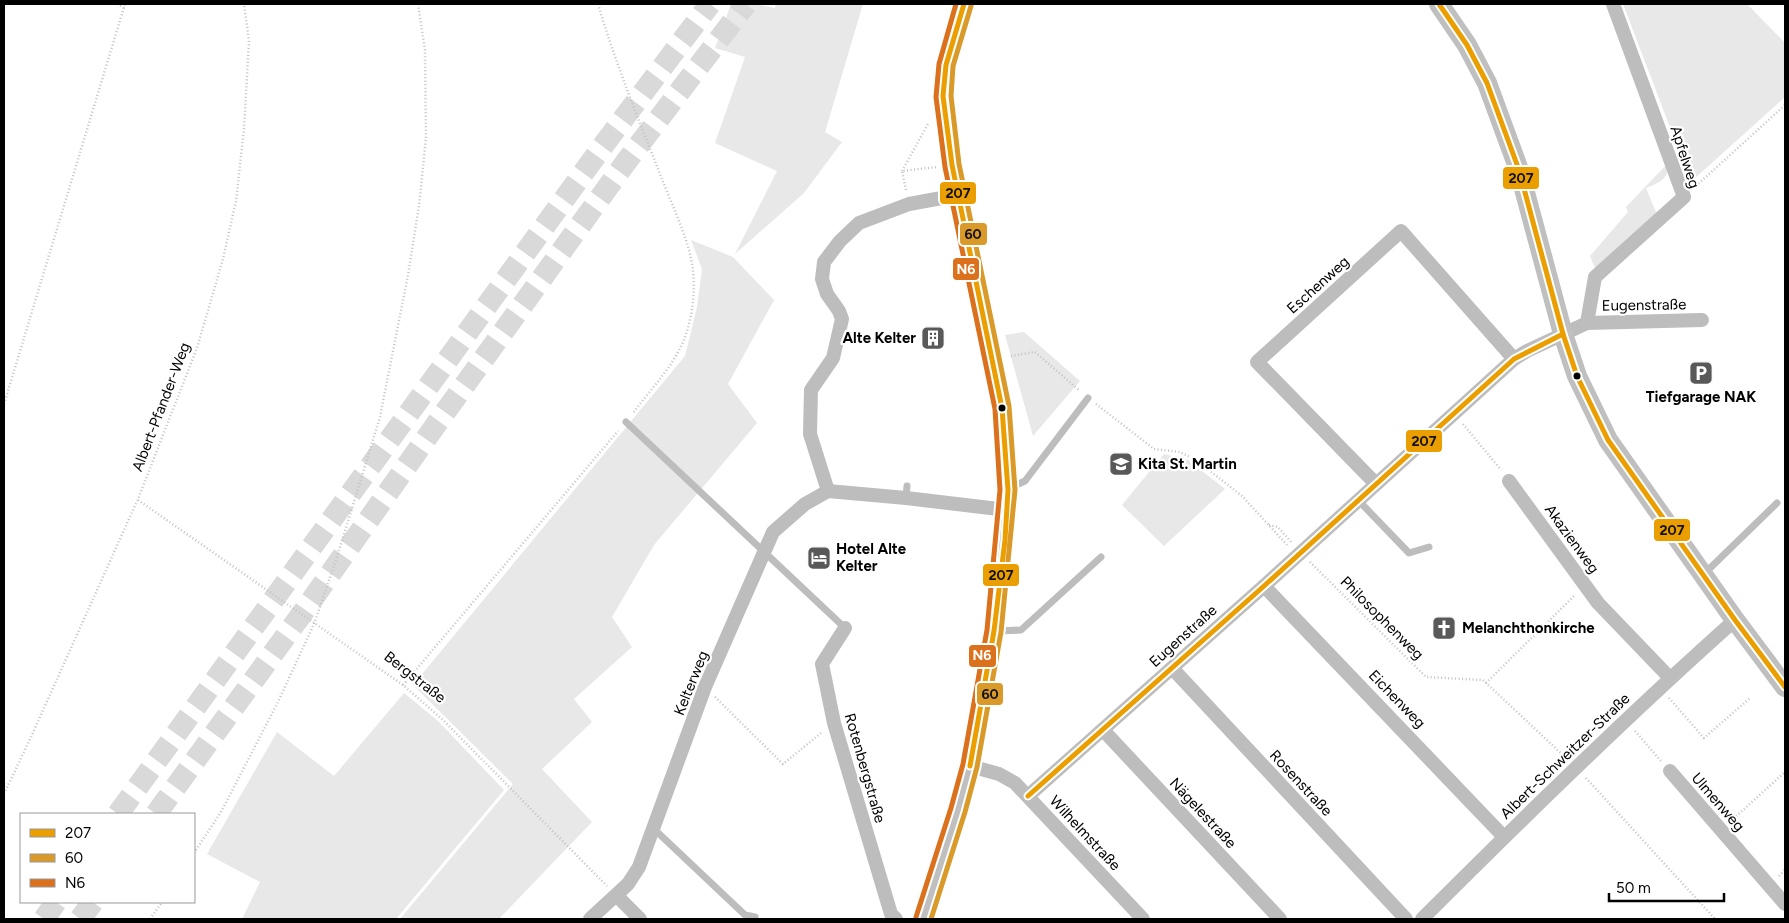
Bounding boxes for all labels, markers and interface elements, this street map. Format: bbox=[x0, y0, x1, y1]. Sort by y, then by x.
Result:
street label: Apfelweg bbox=[1666, 124, 1704, 190]
line badge: 207 bbox=[1502, 166, 1540, 190]
text: 207 bbox=[1509, 170, 1534, 187]
line badge: 207 bbox=[939, 181, 977, 205]
text: 207 bbox=[946, 185, 971, 202]
line badge: 60 bbox=[959, 222, 988, 246]
text: 60 bbox=[964, 226, 982, 243]
street label: Eschenweg bbox=[1283, 252, 1353, 318]
line badge: N6 bbox=[952, 257, 980, 281]
text: N6 bbox=[957, 261, 975, 278]
street label: Eugenstraße bbox=[1602, 295, 1686, 315]
building icon: Alte Kelter bbox=[920, 325, 946, 351]
place label: Alte Kelter bbox=[842, 329, 916, 347]
street label: Albert-Pfander-Weg bbox=[128, 340, 194, 474]
parking icon: Tiefgarage NAK bbox=[1688, 360, 1714, 386]
unlabelled marker bbox=[1572, 371, 1582, 381]
place label: Tiefgarage NAK bbox=[1646, 388, 1756, 406]
unlabelled marker bbox=[997, 403, 1007, 413]
line badge: 207 bbox=[1405, 429, 1443, 453]
text: 207 bbox=[1412, 433, 1437, 450]
school or university icon: Kita St. Martin bbox=[1108, 451, 1134, 477]
place label: Kita St. Martin bbox=[1138, 455, 1237, 473]
street label: Akazienweg bbox=[1541, 501, 1603, 577]
line badge: 207 bbox=[1653, 518, 1691, 542]
text: 207 bbox=[1660, 522, 1685, 539]
place label: Hotel Alte Kelter bbox=[836, 540, 907, 575]
hotel icon: Hotel Alte Kelter bbox=[806, 545, 832, 571]
line badge: 207 bbox=[982, 563, 1020, 587]
text: 207 bbox=[989, 567, 1014, 584]
street label: Philosophenweg bbox=[1337, 573, 1427, 663]
street label: Eugenstraße bbox=[1146, 601, 1220, 671]
church icon: Melanchthonkirche bbox=[1431, 615, 1457, 641]
place label: Melanchthonkirche bbox=[1462, 619, 1595, 637]
line badge: N6 bbox=[968, 644, 997, 668]
street label: Bergstraße bbox=[381, 647, 449, 707]
text: N6 bbox=[973, 647, 991, 664]
street label: Kelterweg bbox=[670, 648, 712, 718]
street label: Eichenweg bbox=[1365, 666, 1429, 732]
line badge: 60 bbox=[976, 682, 1004, 706]
text: 60 bbox=[981, 686, 999, 703]
street label: Albert-Schweitzer-Straße bbox=[1496, 689, 1634, 823]
street label: Rotenbergstraße bbox=[841, 711, 889, 825]
street label: Rosenstraße bbox=[1266, 746, 1336, 820]
street label: Ulmenweg bbox=[1688, 769, 1748, 835]
street label: Nägelestraße bbox=[1166, 774, 1240, 852]
street label: Wilhelmstraße bbox=[1046, 792, 1124, 874]
legend bbox=[20, 813, 195, 903]
text: 207 bbox=[65, 824, 91, 842]
text: 60 bbox=[65, 849, 83, 867]
scale bar bbox=[1609, 870, 1724, 902]
text: N6 bbox=[65, 874, 86, 892]
text: 50 m bbox=[1616, 879, 1651, 897]

